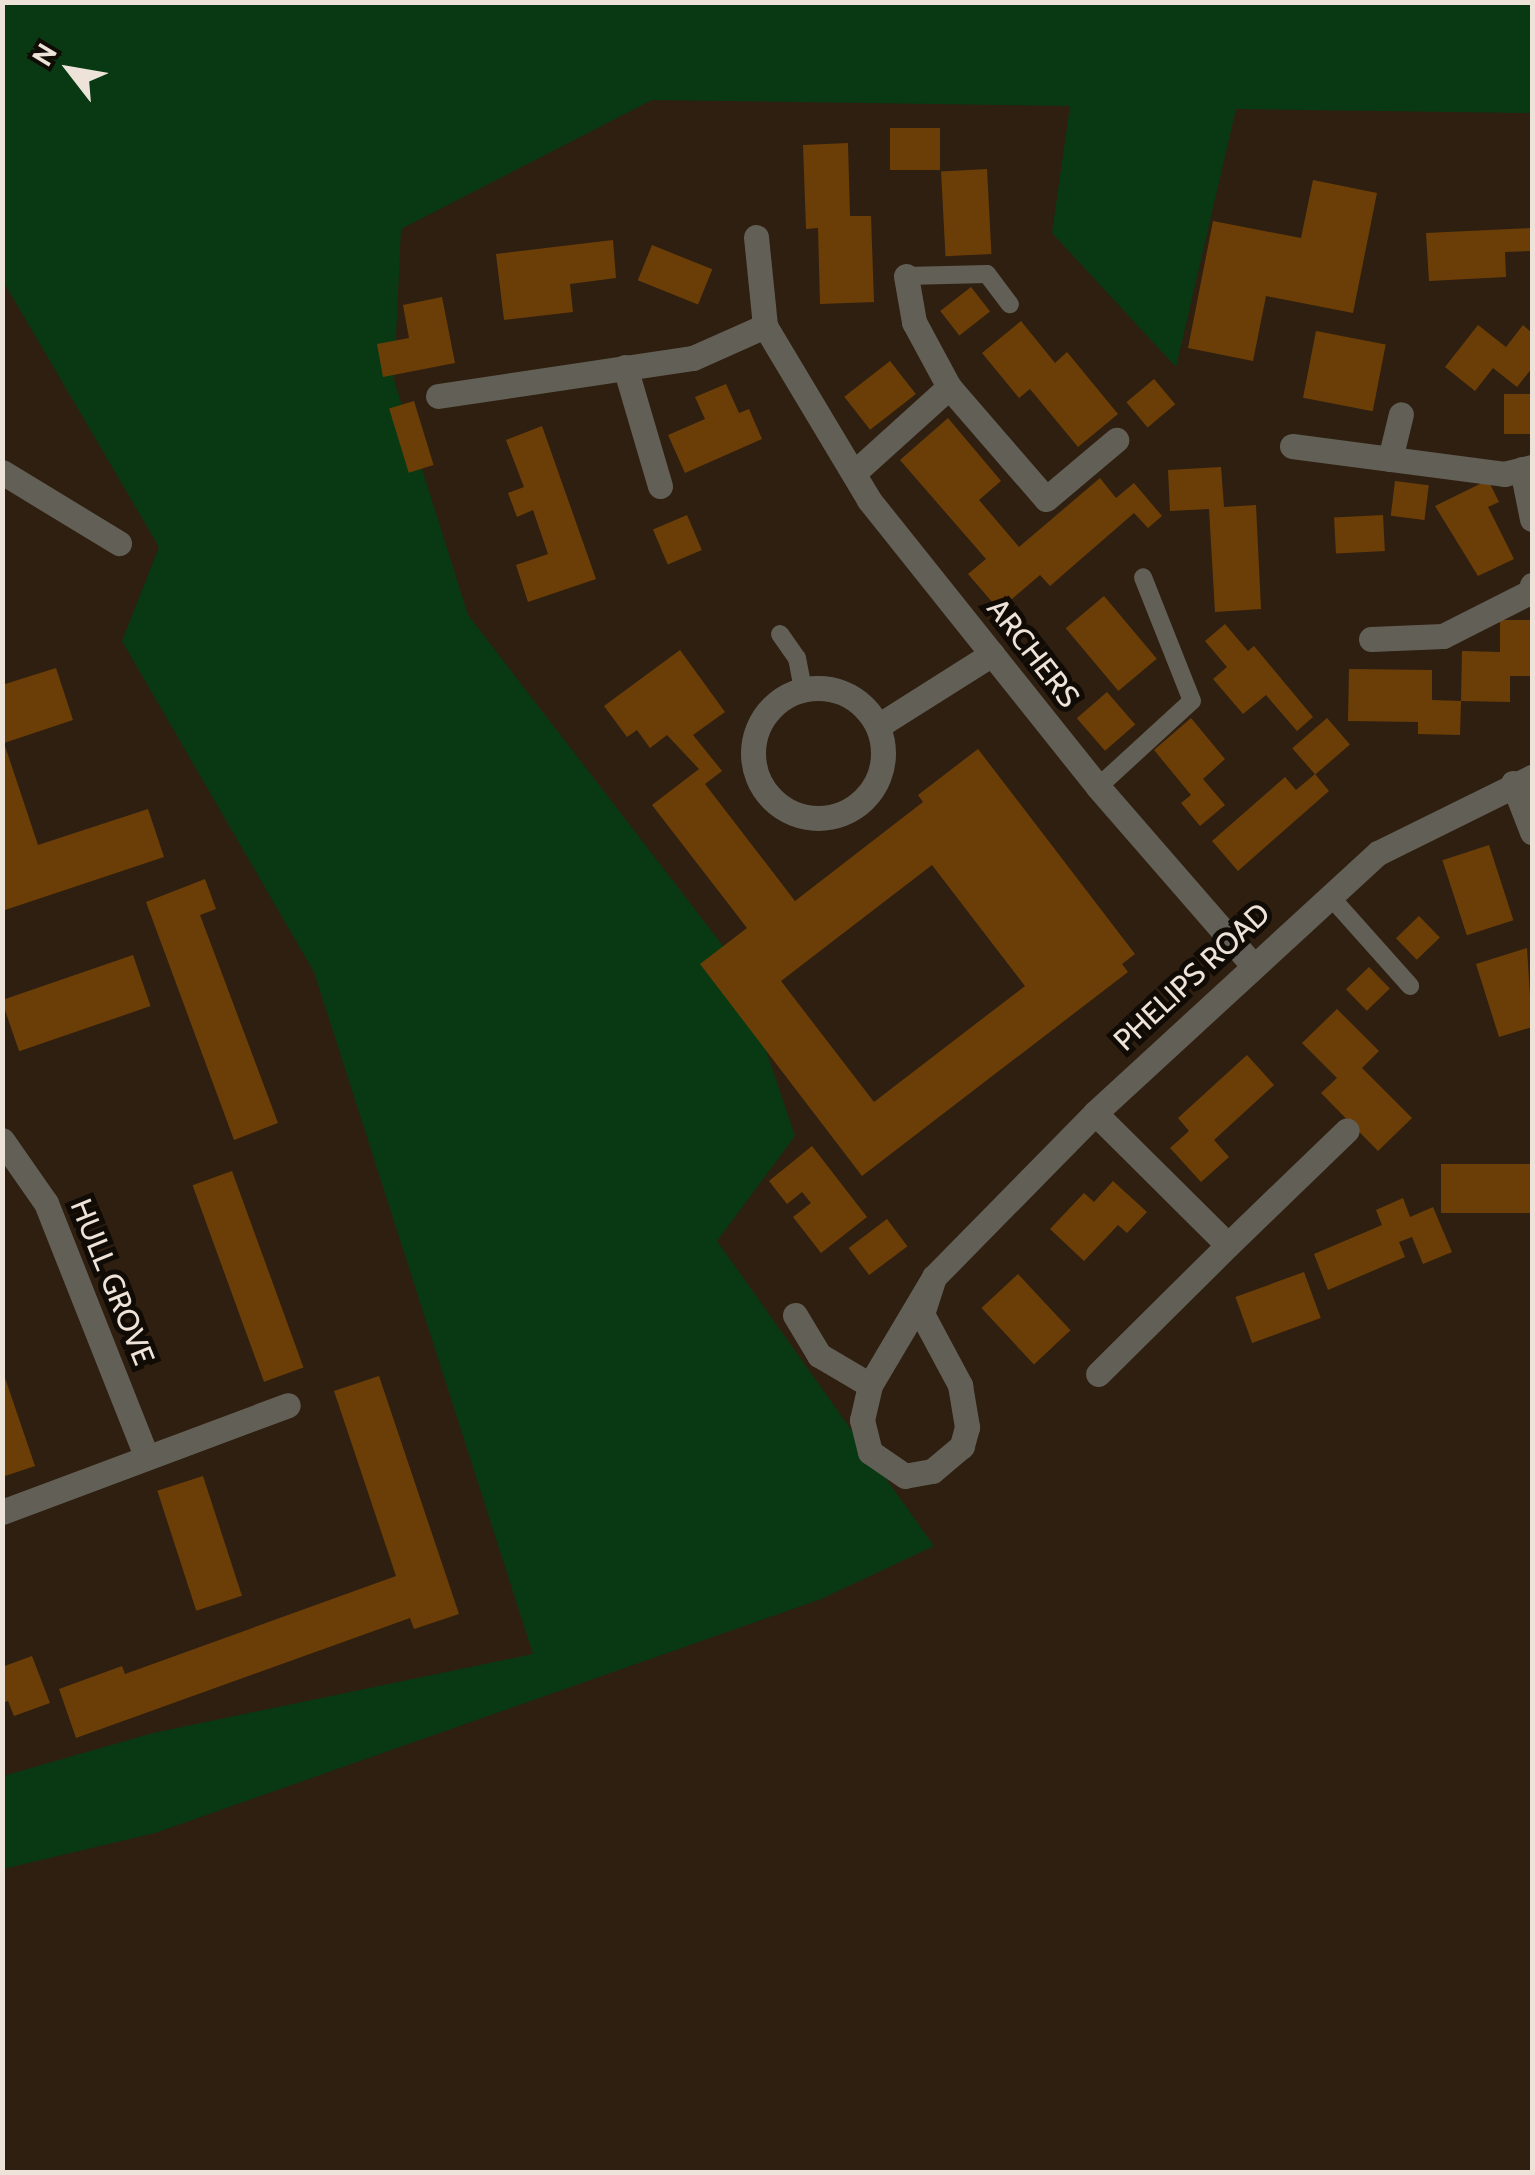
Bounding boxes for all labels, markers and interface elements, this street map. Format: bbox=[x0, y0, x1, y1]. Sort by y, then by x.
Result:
north arrow bbox=[20, 20, 120, 120]
text: N bbox=[25, 37, 64, 72]
street label: ARCHERS bbox=[979, 591, 1087, 715]
street label: PHELIPS ROAD bbox=[1107, 896, 1277, 1058]
street label: HULL GROVE bbox=[62, 1194, 162, 1370]

